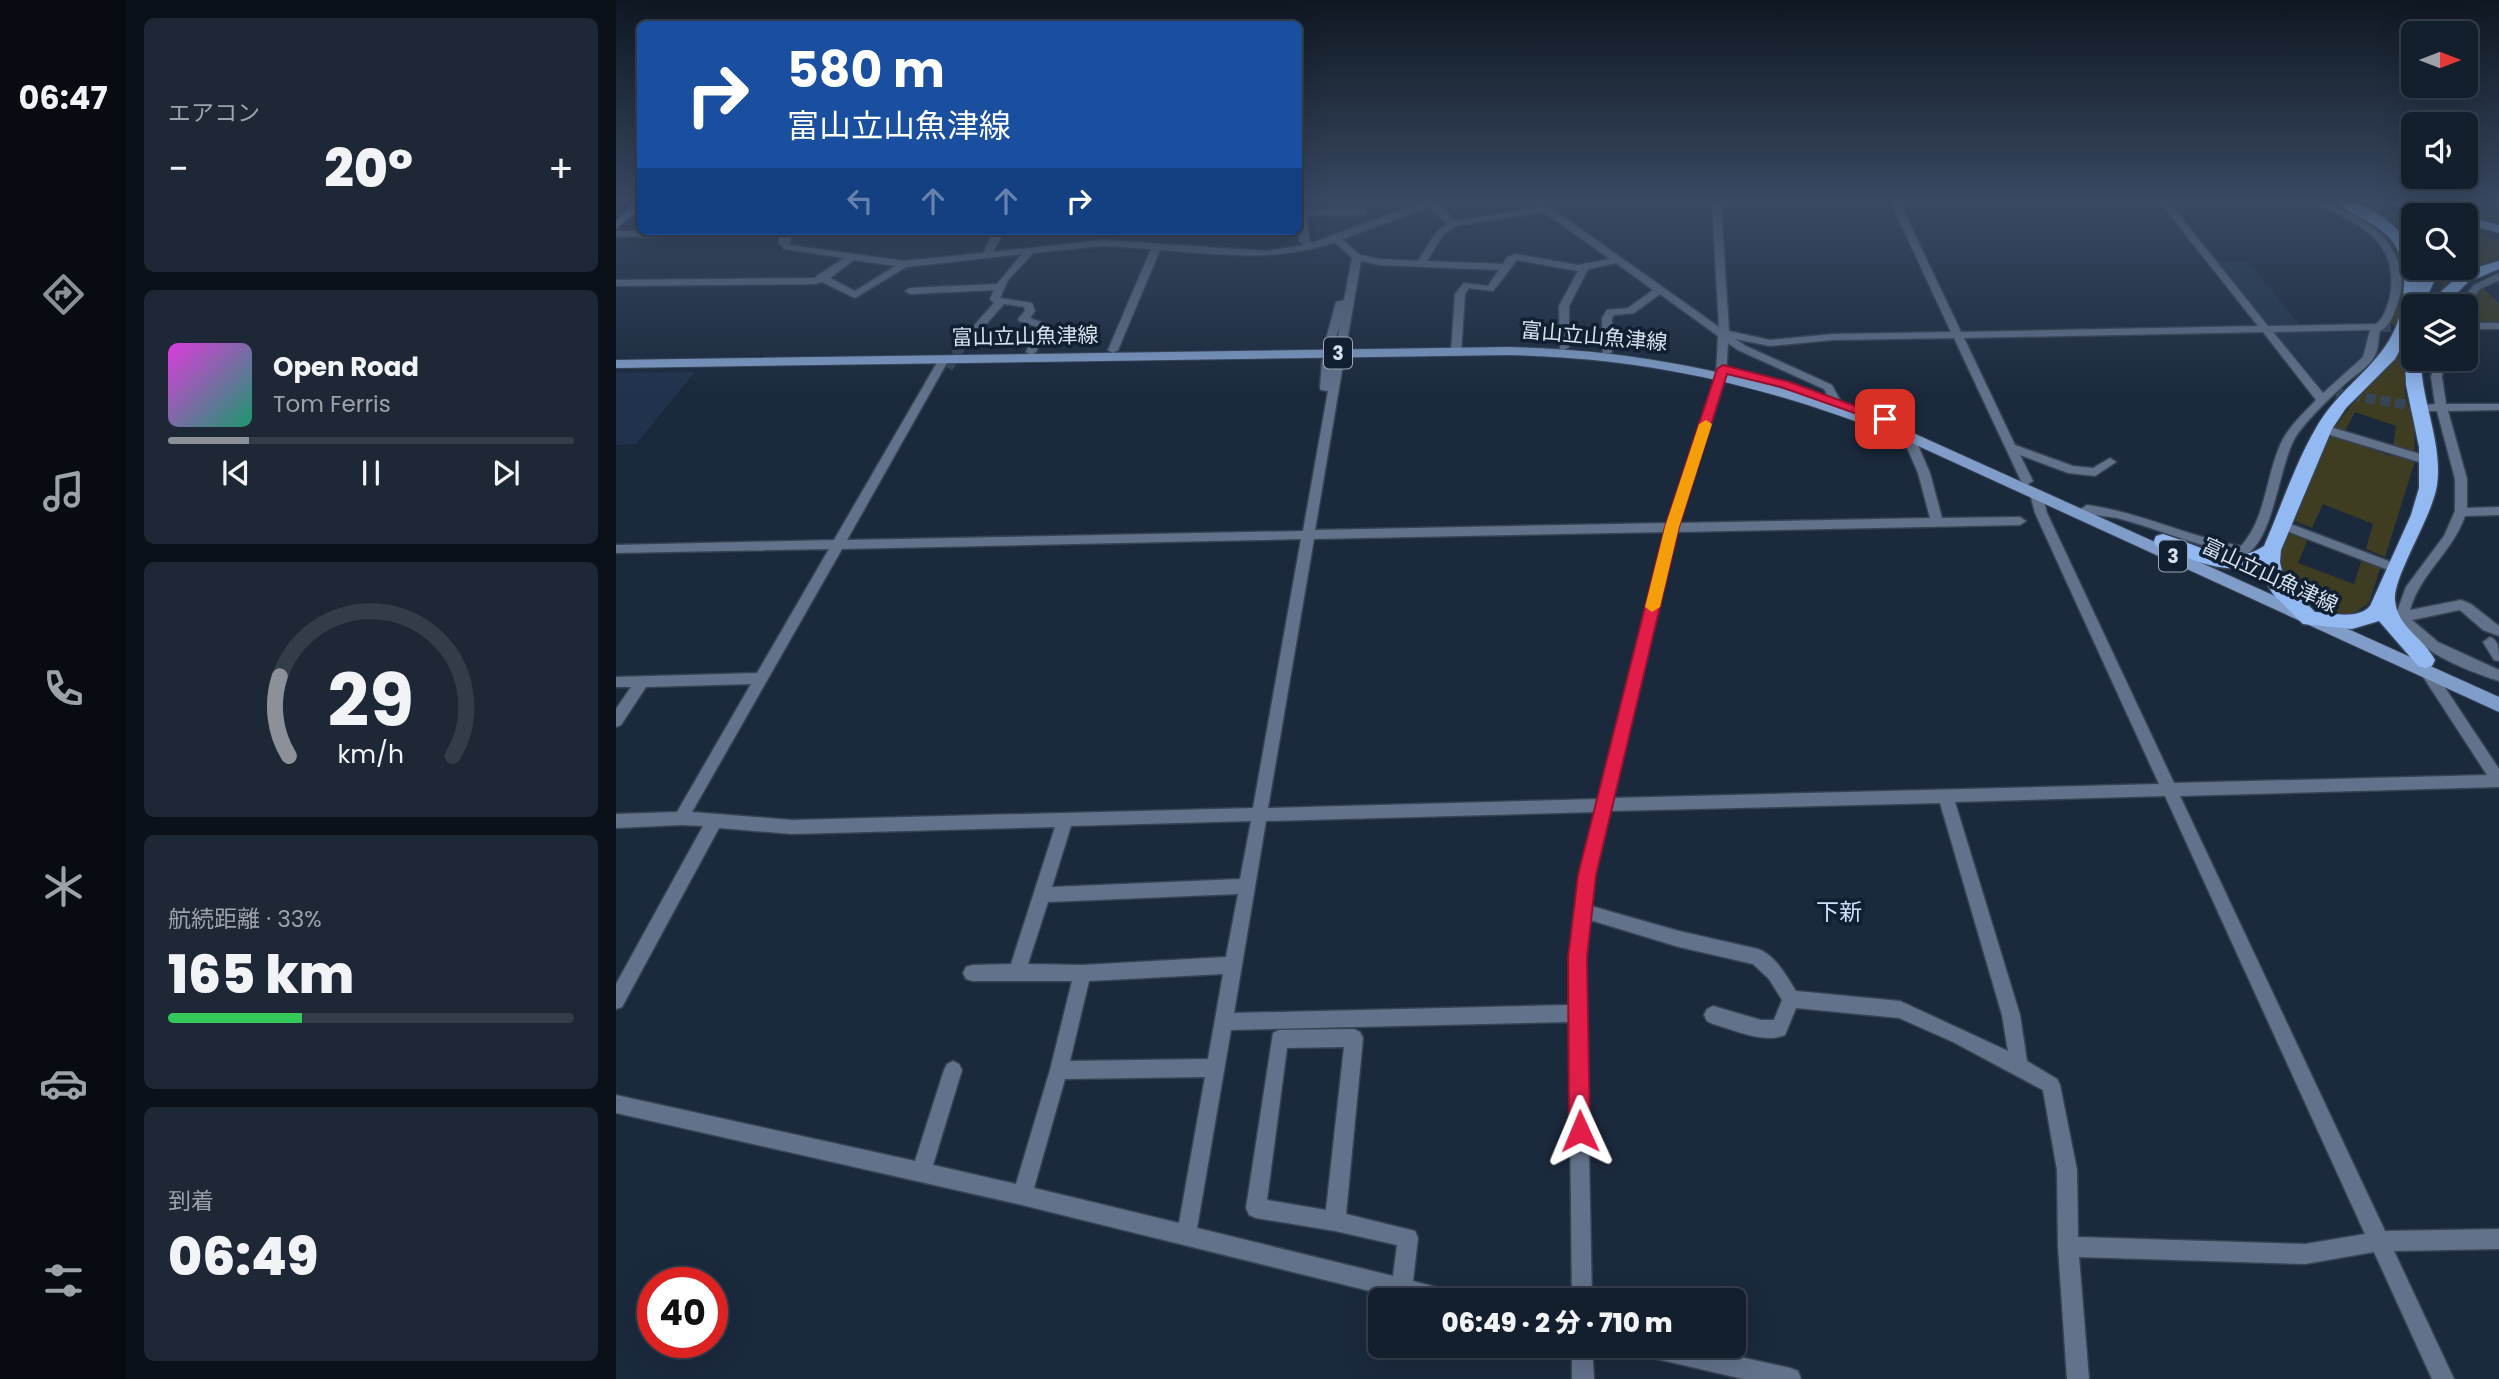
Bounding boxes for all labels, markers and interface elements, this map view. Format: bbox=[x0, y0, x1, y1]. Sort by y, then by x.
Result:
north arrow bbox=[2401, 21, 2478, 98]
map controls bbox=[2401, 21, 2478, 371]
text: 580 m bbox=[787, 36, 945, 104]
icon: right bbox=[672, 49, 763, 140]
text: 06:47 bbox=[18, 75, 108, 120]
text: エアコン bbox=[168, 97, 260, 129]
text: 富山立山魚津線 bbox=[787, 103, 1011, 148]
button: sound bbox=[2401, 112, 2478, 189]
text: 20° bbox=[324, 132, 413, 205]
text: − bbox=[168, 142, 189, 195]
text: + bbox=[548, 142, 574, 195]
icon: left bbox=[841, 182, 879, 220]
icon: ahead bbox=[914, 182, 952, 220]
icon: ahead bbox=[987, 182, 1025, 220]
icon: right bbox=[1060, 182, 1098, 220]
button: search bbox=[2401, 203, 2478, 280]
icon: directions bbox=[39, 270, 88, 319]
button: layers bbox=[2401, 294, 2478, 371]
street label: 富山立山魚津線 bbox=[1520, 315, 1668, 357]
street label: 富山立山魚津線 bbox=[951, 320, 1099, 352]
road number: 3 bbox=[1324, 338, 1352, 368]
text: Open Road bbox=[273, 349, 419, 385]
text: Tom Ferris bbox=[273, 388, 391, 420]
pin bbox=[1855, 389, 1915, 449]
icon: arrive bbox=[1866, 400, 1904, 438]
icon: previous bbox=[217, 454, 255, 492]
icon: pause bbox=[352, 454, 390, 492]
icon: next bbox=[487, 454, 525, 492]
icon: music bbox=[39, 467, 88, 516]
street label: 富山立山魚津線 bbox=[2197, 531, 2343, 619]
road number: 3 bbox=[2159, 540, 2187, 572]
text: 29 bbox=[328, 650, 414, 751]
icon: phone bbox=[39, 664, 88, 713]
text: km/h bbox=[338, 736, 404, 771]
icon: climate bbox=[39, 862, 88, 911]
district label: 下新 bbox=[1816, 896, 1862, 928]
text: 航続距離 · 33% bbox=[168, 903, 322, 935]
text: 165 km bbox=[168, 938, 354, 1011]
icon: car bbox=[39, 1059, 88, 1108]
position arrow bbox=[1543, 1094, 1617, 1168]
text: 到着 bbox=[168, 1185, 214, 1217]
text: 06:49 bbox=[168, 1220, 318, 1293]
icon: filters bbox=[39, 1256, 88, 1305]
speed limit sign: 40 bbox=[637, 1267, 728, 1358]
text: 06:49 · 2 分 · 710 m bbox=[1441, 1305, 1673, 1341]

